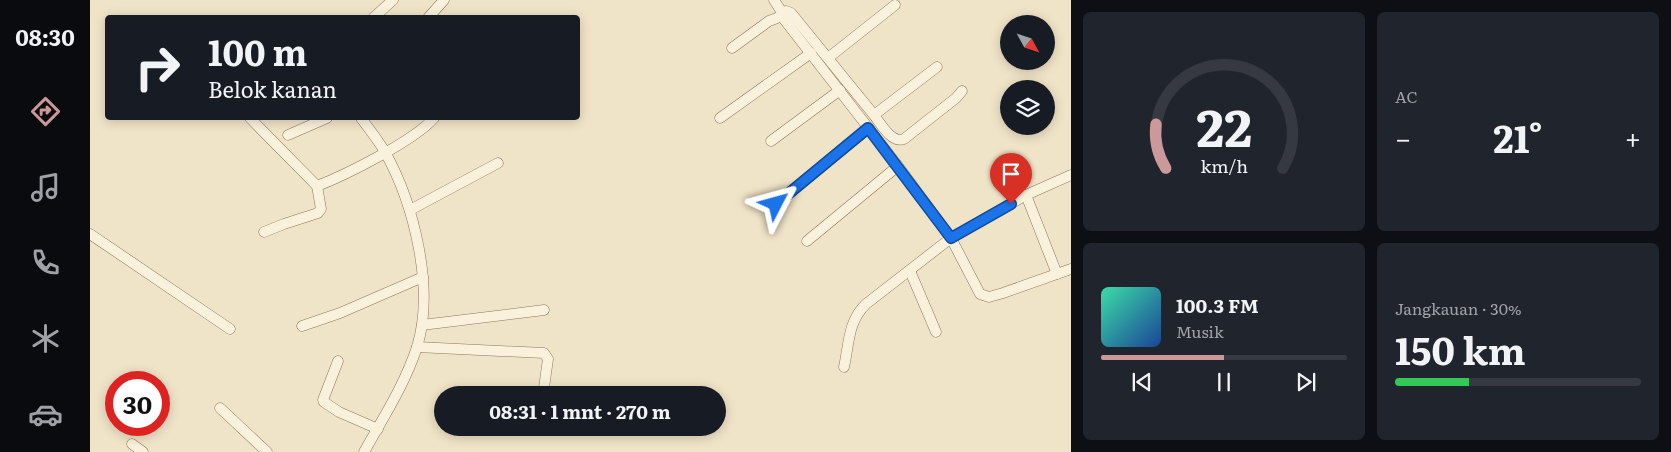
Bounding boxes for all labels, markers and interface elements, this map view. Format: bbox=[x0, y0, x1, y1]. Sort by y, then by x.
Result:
north arrow bbox=[1000, 15, 1055, 70]
map controls bbox=[1000, 15, 1055, 135]
text: 08:30 bbox=[15, 20, 75, 53]
text: 100 m bbox=[208, 25, 308, 77]
icon: right bbox=[125, 35, 190, 100]
text: Belok kanan bbox=[208, 72, 337, 105]
button: layers bbox=[1000, 80, 1055, 135]
text: AC bbox=[1395, 84, 1418, 108]
text: 22 bbox=[1196, 86, 1252, 163]
icon: directions bbox=[28, 94, 63, 129]
text: 21° bbox=[1493, 108, 1543, 165]
text: − bbox=[1395, 116, 1411, 158]
text: + bbox=[1625, 116, 1641, 158]
text: km/h bbox=[1200, 152, 1248, 179]
pin bbox=[990, 153, 1032, 204]
icon: arrive bbox=[997, 160, 1025, 188]
icon: music bbox=[28, 170, 63, 205]
position arrow bbox=[749, 177, 801, 229]
icon: phone bbox=[28, 245, 63, 280]
text: 100.3 FM bbox=[1176, 291, 1259, 319]
text: Jangkauan · 30% bbox=[1395, 296, 1522, 320]
text: Musik bbox=[1176, 319, 1224, 343]
text: 150 km bbox=[1395, 320, 1526, 377]
icon: climate bbox=[28, 321, 63, 356]
icon: previous bbox=[1128, 368, 1156, 396]
icon: pause bbox=[1210, 368, 1238, 396]
icon: next bbox=[1292, 368, 1320, 396]
speed limit sign: 30 bbox=[105, 371, 170, 436]
icon: car bbox=[28, 397, 63, 432]
text: 08:31 · 1 mnt · 270 m bbox=[489, 397, 671, 425]

